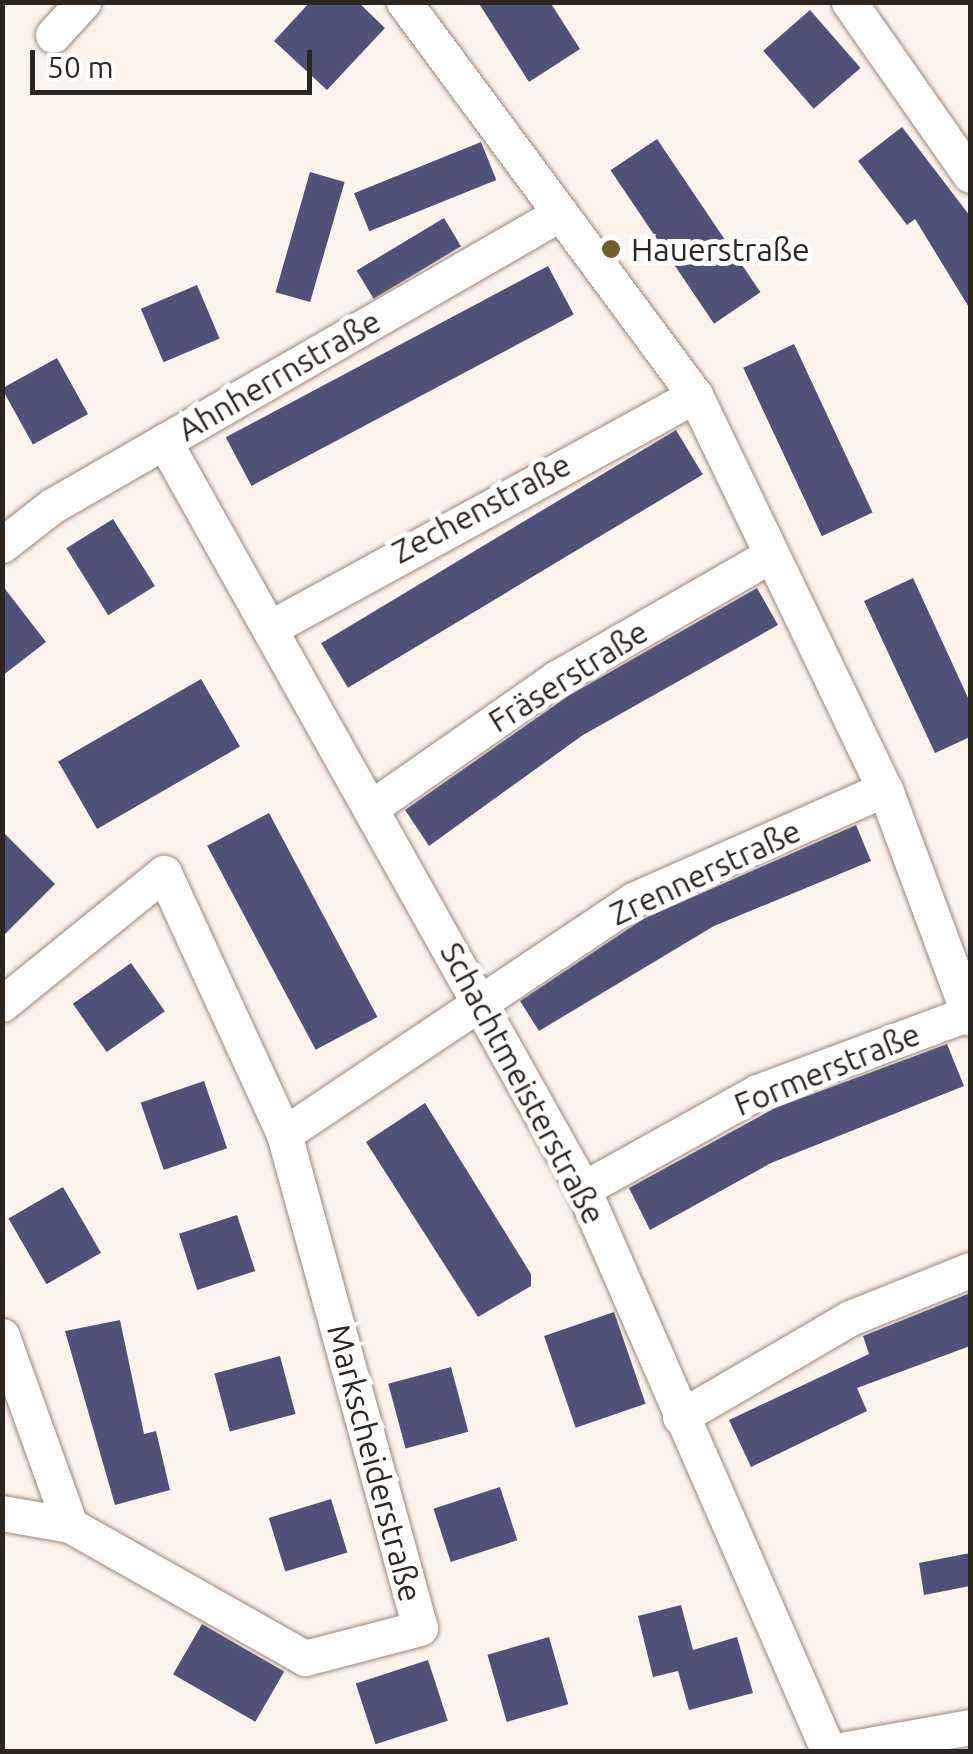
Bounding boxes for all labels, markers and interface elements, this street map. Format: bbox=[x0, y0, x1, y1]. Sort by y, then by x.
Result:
scale bar bbox=[35, 30, 318, 92]
text: 50 m bbox=[47, 50, 114, 84]
place label: Hauerstraße bbox=[631, 230, 810, 268]
marker: Hauerstraße bbox=[600, 238, 622, 260]
street label: Ahnherrnstraße bbox=[171, 301, 387, 449]
street label: Zechenstraße bbox=[385, 445, 577, 571]
street label: Fräserstraße bbox=[481, 612, 655, 740]
street label: Zrennerstraße bbox=[603, 811, 807, 933]
street label: Schachtmeisterstraße bbox=[433, 936, 613, 1230]
street label: Formerstraße bbox=[728, 1014, 926, 1124]
street label: Markscheiderstraße bbox=[320, 1320, 430, 1606]

